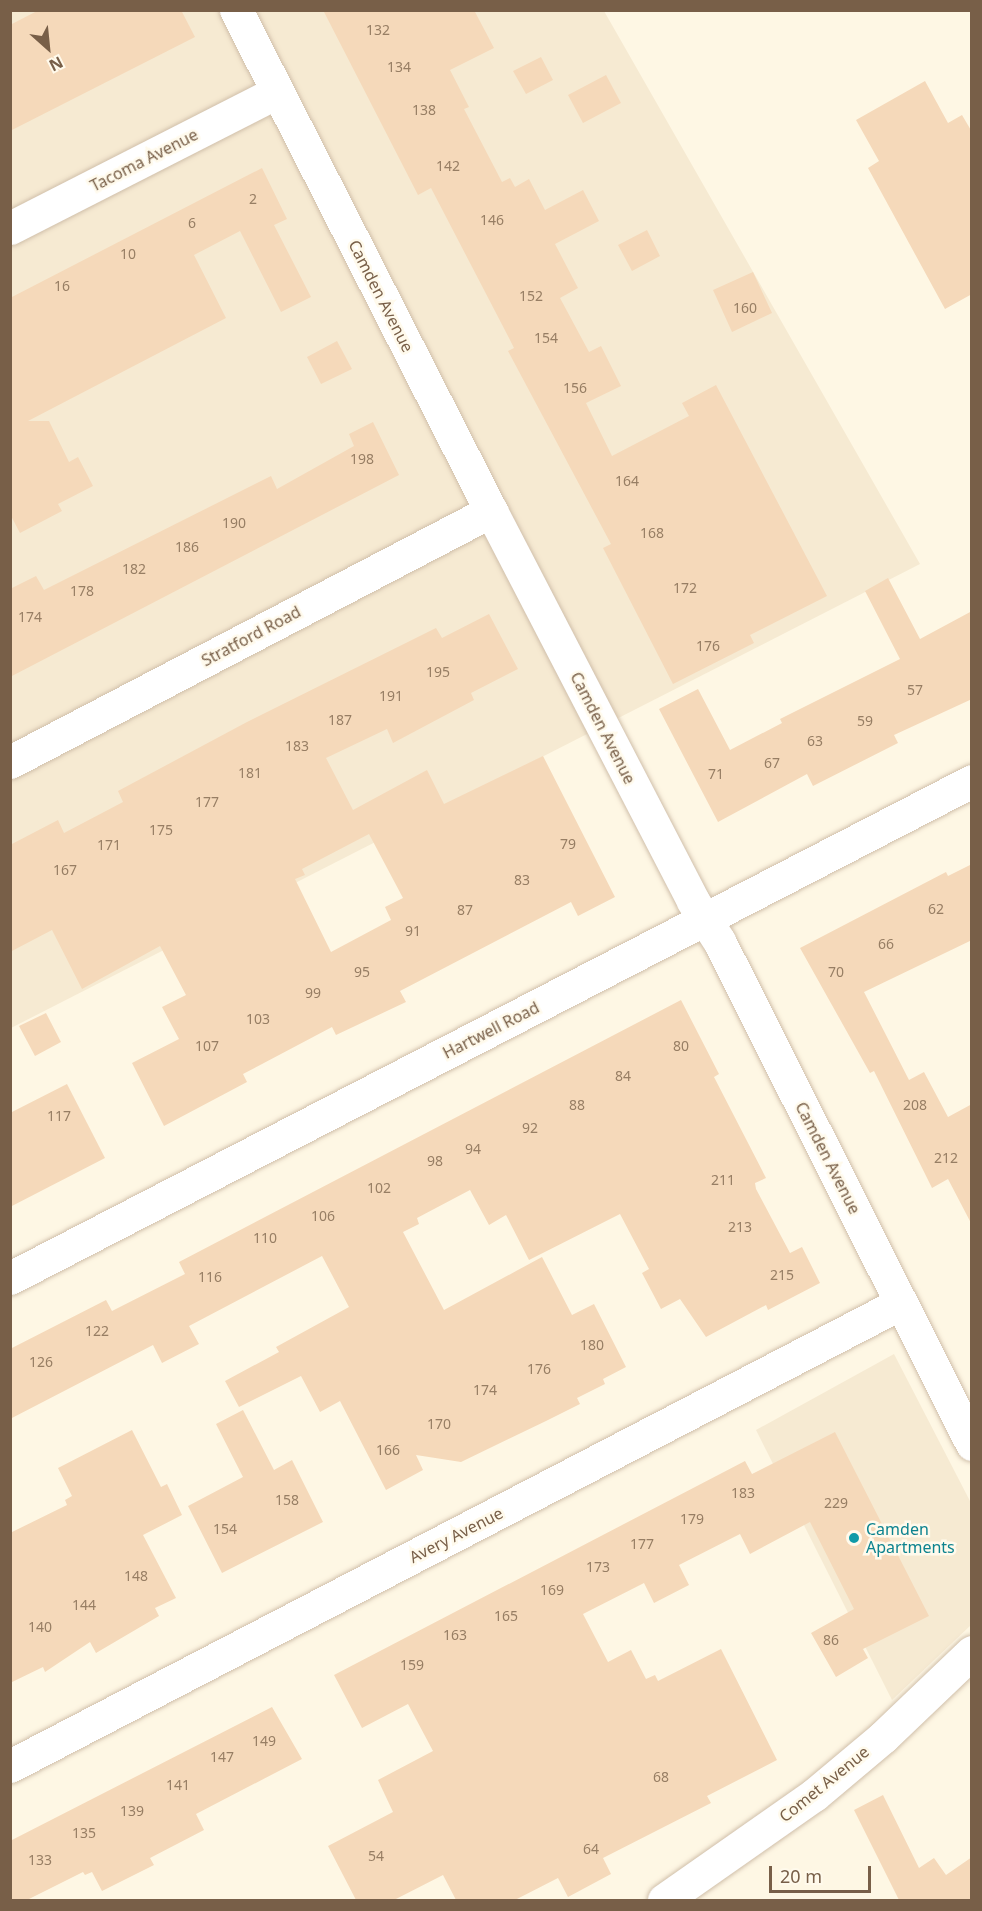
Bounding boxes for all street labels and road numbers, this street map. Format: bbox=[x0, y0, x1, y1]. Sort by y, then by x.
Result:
street label: Tacoma Avenue bbox=[87, 125, 201, 195]
street label: Camden Avenue bbox=[344, 237, 418, 355]
street label: Stratford Road bbox=[198, 602, 304, 670]
street label: Camden Avenue bbox=[566, 669, 640, 787]
street label: Hartwell Road bbox=[440, 997, 542, 1063]
street label: Camden Avenue bbox=[791, 1099, 865, 1217]
street label: Avery Avenue bbox=[406, 1503, 506, 1567]
street label: Comet Avenue bbox=[775, 1742, 873, 1826]

